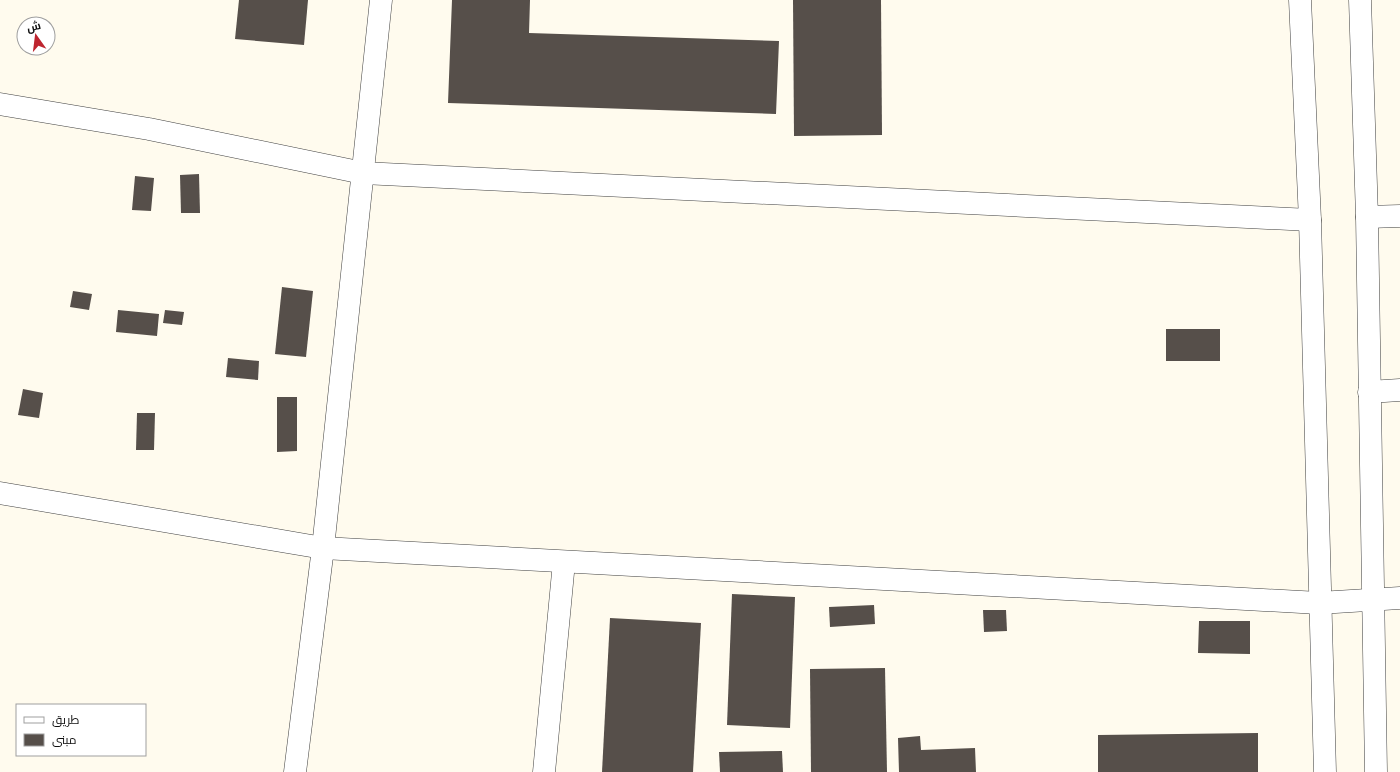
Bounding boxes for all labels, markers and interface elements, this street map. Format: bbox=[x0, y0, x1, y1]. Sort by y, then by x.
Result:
north arrow bbox=[16, 16, 56, 56]
text: ش bbox=[25, 18, 42, 35]
legend bbox=[16, 704, 146, 756]
text: طريق bbox=[52, 712, 80, 727]
text: مبنى bbox=[52, 732, 77, 747]

